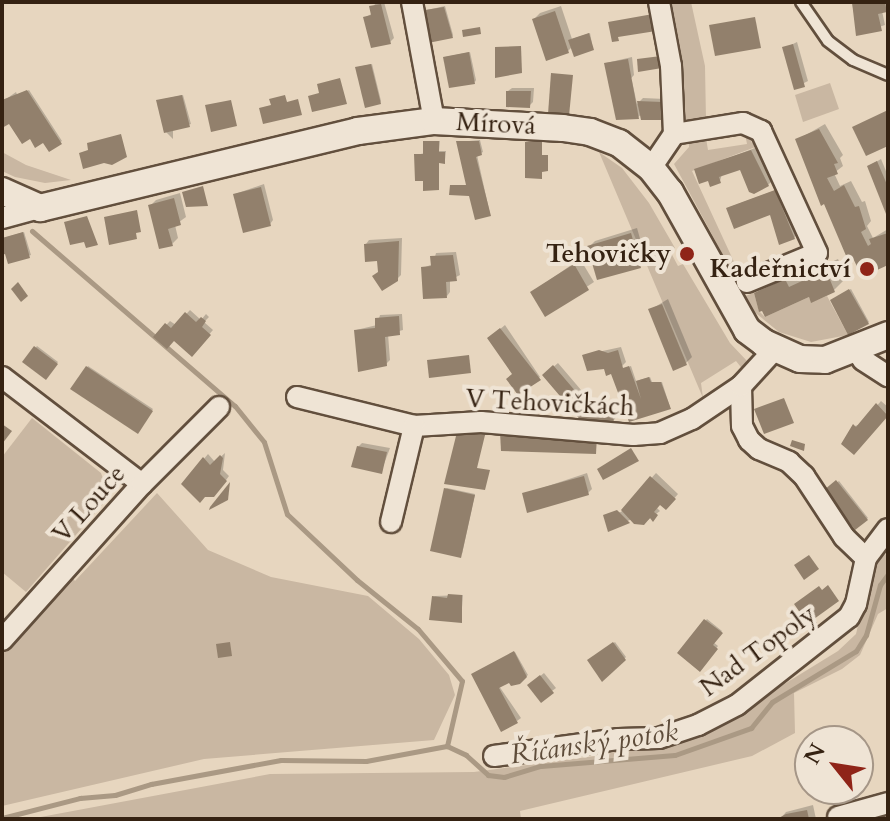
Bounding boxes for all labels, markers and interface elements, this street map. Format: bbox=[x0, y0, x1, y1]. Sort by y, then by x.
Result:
street label: Mírová bbox=[455, 106, 537, 142]
place label: Tehovičky bbox=[546, 238, 671, 270]
marker: Tehovičky bbox=[678, 245, 696, 263]
place label: Kadeřnictví bbox=[710, 253, 851, 285]
marker: Kadeřnictví bbox=[858, 260, 876, 278]
street label: V Tehovičkách bbox=[465, 383, 635, 423]
street label: V Louce bbox=[46, 459, 132, 549]
street label: Nad Topoly bbox=[694, 599, 822, 703]
water label: Říčanský potok bbox=[508, 715, 680, 771]
north arrow bbox=[794, 725, 874, 805]
text: N bbox=[797, 738, 833, 770]

